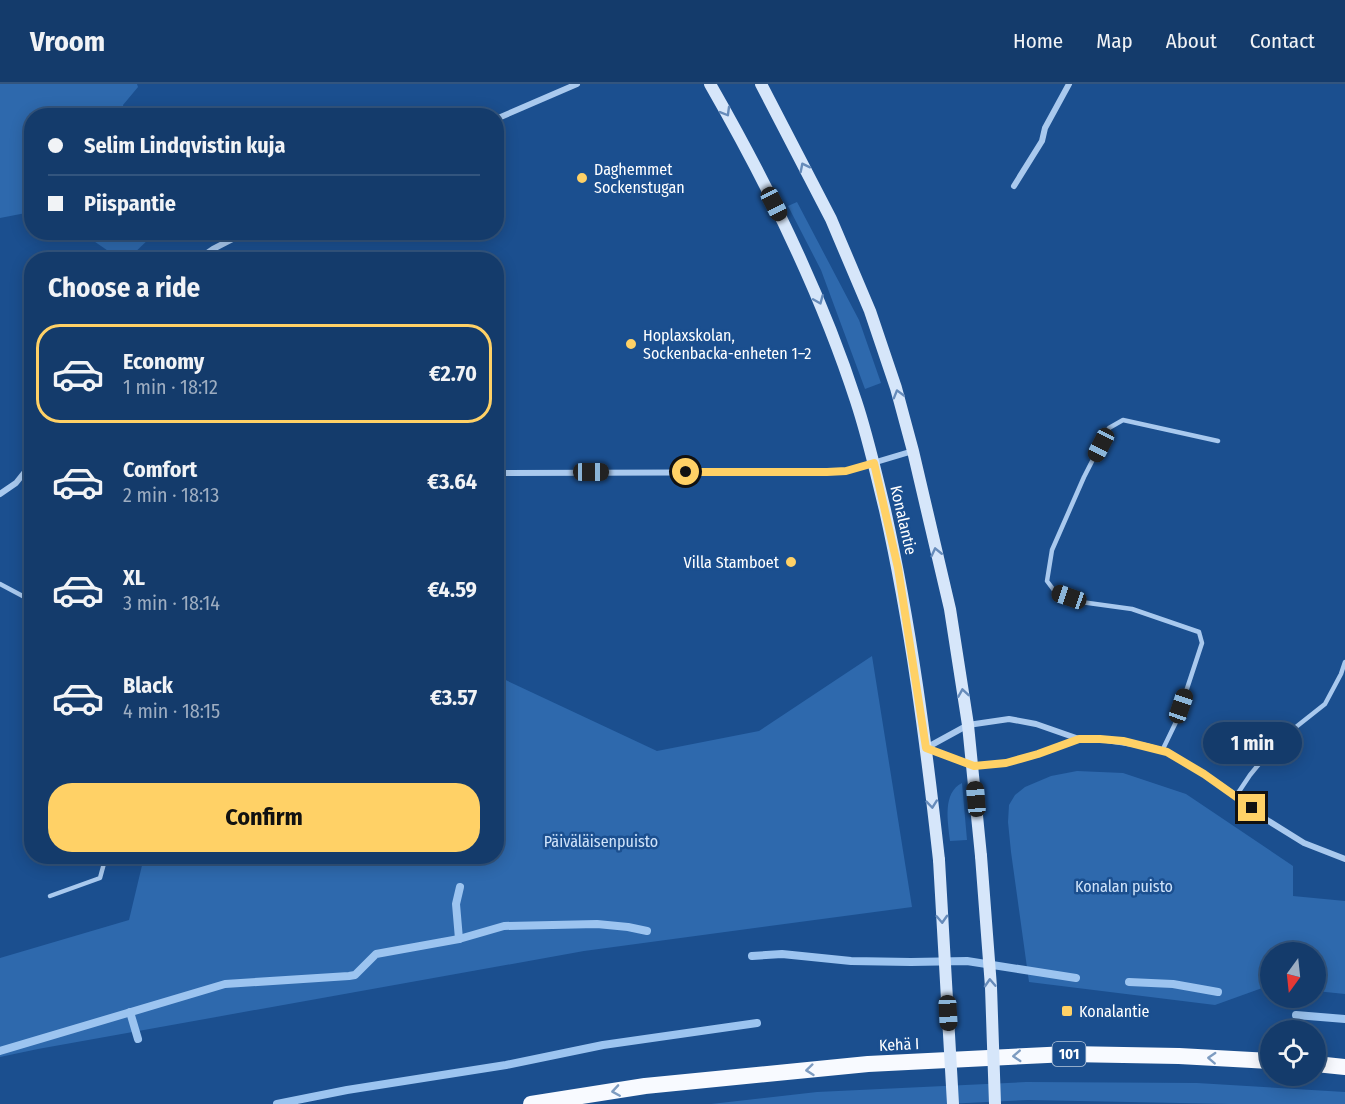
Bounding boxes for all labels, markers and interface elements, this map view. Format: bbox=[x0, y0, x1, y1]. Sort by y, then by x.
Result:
text: Vroom bbox=[30, 25, 105, 58]
text: Home bbox=[1013, 28, 1063, 54]
text: Map bbox=[1096, 28, 1133, 54]
text: About bbox=[1166, 28, 1217, 54]
text: Contact bbox=[1250, 28, 1315, 54]
one-way arrow bbox=[719, 106, 730, 116]
text: Selim Lindqvistin kuja bbox=[84, 132, 285, 159]
place label: Daghemmet Sockenstugan bbox=[594, 160, 685, 197]
one-way arrow bbox=[800, 163, 811, 174]
marker: Daghemmet Sockenstugan bbox=[575, 171, 589, 185]
car bbox=[758, 184, 790, 224]
text: Piispantie bbox=[84, 190, 176, 217]
text: Choose a ride bbox=[48, 272, 200, 304]
one-way arrow bbox=[812, 294, 824, 305]
place label: Hoplaxskolan, Sockenbacka-enheten 1–2 bbox=[643, 326, 811, 363]
marker: Hoplaxskolan, Sockenbacka-enheten 1–2 bbox=[624, 337, 638, 351]
icon: car bbox=[51, 347, 105, 401]
text: Economy bbox=[123, 348, 204, 375]
text: €2.70 bbox=[429, 360, 477, 387]
text: 1 min · 18:12 bbox=[123, 375, 218, 399]
one-way arrow bbox=[892, 390, 905, 400]
car bbox=[1085, 425, 1117, 465]
icon: car bbox=[51, 455, 105, 509]
text: Comfort bbox=[123, 456, 197, 483]
route start bbox=[672, 458, 699, 485]
car bbox=[573, 463, 609, 481]
text: €3.64 bbox=[427, 468, 477, 495]
text: 2 min · 18:13 bbox=[123, 483, 219, 507]
street label: Konalantie bbox=[886, 484, 921, 557]
one-way arrow bbox=[931, 547, 944, 557]
place label: Villa Stamboet bbox=[684, 553, 780, 572]
marker: Villa Stamboet bbox=[784, 555, 798, 569]
icon: car bbox=[51, 563, 105, 617]
text: XL bbox=[123, 564, 145, 591]
text: €4.59 bbox=[427, 576, 477, 603]
car bbox=[1049, 583, 1089, 611]
text: 3 min · 18:14 bbox=[123, 591, 220, 615]
icon: car bbox=[51, 671, 105, 725]
text: Black bbox=[123, 672, 173, 699]
text: €3.57 bbox=[430, 684, 477, 711]
car bbox=[1167, 686, 1195, 726]
one-way arrow bbox=[958, 689, 970, 698]
text: 4 min · 18:15 bbox=[123, 699, 220, 723]
callout: 1 min bbox=[1202, 721, 1302, 763]
text: 1 min bbox=[1231, 731, 1274, 755]
car bbox=[965, 780, 987, 818]
button: Confirm bbox=[48, 783, 480, 852]
route end bbox=[1238, 794, 1265, 821]
one-way arrow bbox=[926, 800, 938, 809]
park label: Päiväläisenpuisto bbox=[544, 832, 658, 851]
park label: Konalan puisto bbox=[1075, 877, 1173, 896]
one-way arrow bbox=[935, 914, 948, 923]
north arrow bbox=[1260, 942, 1326, 1008]
map controls bbox=[1260, 942, 1326, 1086]
one-way arrow bbox=[984, 978, 997, 987]
car bbox=[938, 995, 958, 1031]
place label: Konalantie bbox=[1079, 1002, 1149, 1021]
marker: Konalantie bbox=[1060, 1004, 1074, 1018]
button: locate bbox=[1260, 1020, 1326, 1086]
street label: Kehä I bbox=[878, 1034, 920, 1055]
road number: 101 bbox=[1052, 1042, 1086, 1066]
one-way arrow bbox=[1013, 1050, 1022, 1063]
one-way arrow bbox=[1208, 1051, 1217, 1064]
one-way arrow bbox=[805, 1063, 814, 1075]
one-way arrow bbox=[612, 1084, 621, 1096]

